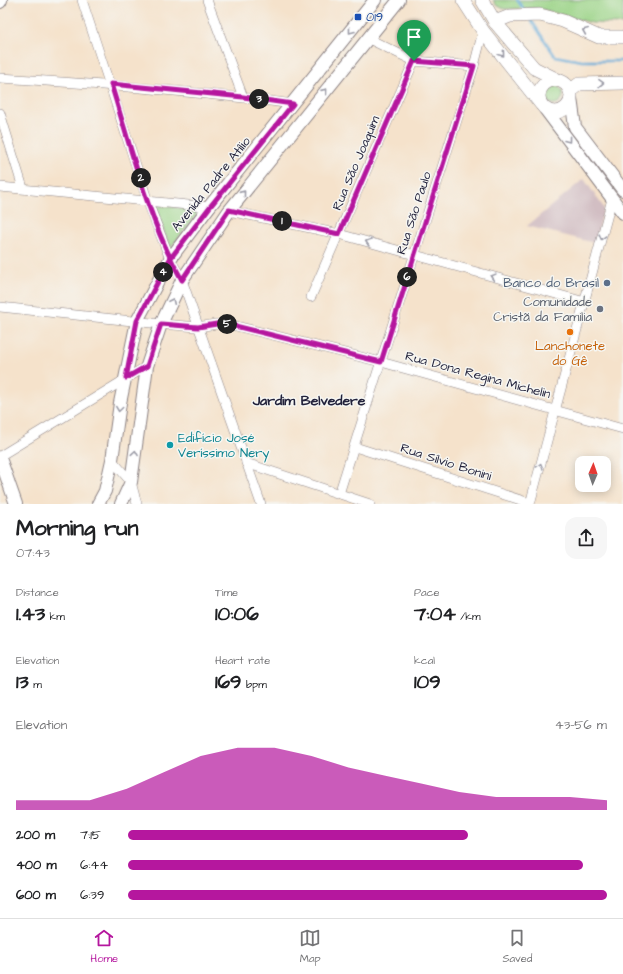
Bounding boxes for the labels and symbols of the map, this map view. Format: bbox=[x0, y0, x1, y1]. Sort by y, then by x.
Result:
place label: 019 bbox=[366, 8, 383, 26]
marker: 019 bbox=[353, 12, 363, 22]
pin bbox=[397, 20, 431, 61]
one-way arrow bbox=[349, 26, 356, 33]
one-way arrow bbox=[582, 28, 590, 36]
one-way arrow bbox=[497, 50, 504, 57]
one-way arrow bbox=[598, 79, 604, 87]
pin: 3 bbox=[249, 89, 269, 109]
one-way arrow bbox=[320, 89, 327, 96]
street label: Rua São Joaquim bbox=[328, 112, 384, 213]
street label: Avenida Padre Atílio bbox=[167, 132, 255, 235]
one-way arrow bbox=[564, 136, 571, 143]
pin: 2 bbox=[131, 168, 151, 188]
street label: Rua São Paulo bbox=[392, 169, 436, 257]
one-way arrow bbox=[239, 190, 246, 197]
pin: 1 bbox=[272, 211, 292, 231]
one-way arrow bbox=[599, 234, 607, 240]
one-way arrow bbox=[365, 238, 372, 247]
pin: 4 bbox=[153, 262, 173, 282]
pin: 6 bbox=[397, 267, 417, 287]
one-way arrow bbox=[490, 273, 497, 282]
place label: Banco do Brasil bbox=[503, 274, 599, 292]
marker: Banco do Brasil bbox=[602, 278, 612, 288]
place label: Comunidade Cristã da Familia bbox=[493, 293, 592, 326]
one-way arrow bbox=[167, 298, 175, 306]
marker: Comunidade Cristã da Familia bbox=[595, 304, 605, 314]
pin: 5 bbox=[217, 314, 237, 334]
marker: Lanchonete do Gê bbox=[565, 327, 575, 337]
place label: Lanchonete do Gê bbox=[535, 337, 605, 370]
street label: Rua Dona Regina Michelin bbox=[403, 347, 553, 404]
district label: Jardim Belvedere bbox=[252, 391, 366, 411]
one-way arrow bbox=[115, 406, 124, 412]
place label: Edifício José Veríssimo Nery bbox=[178, 429, 269, 463]
street label: Rua Sílvio Bonini bbox=[398, 439, 494, 485]
marker: Edifício José Veríssimo Nery bbox=[165, 440, 175, 450]
one-way arrow bbox=[130, 450, 139, 457]
north arrow bbox=[575, 456, 611, 492]
one-way arrow bbox=[535, 463, 544, 470]

